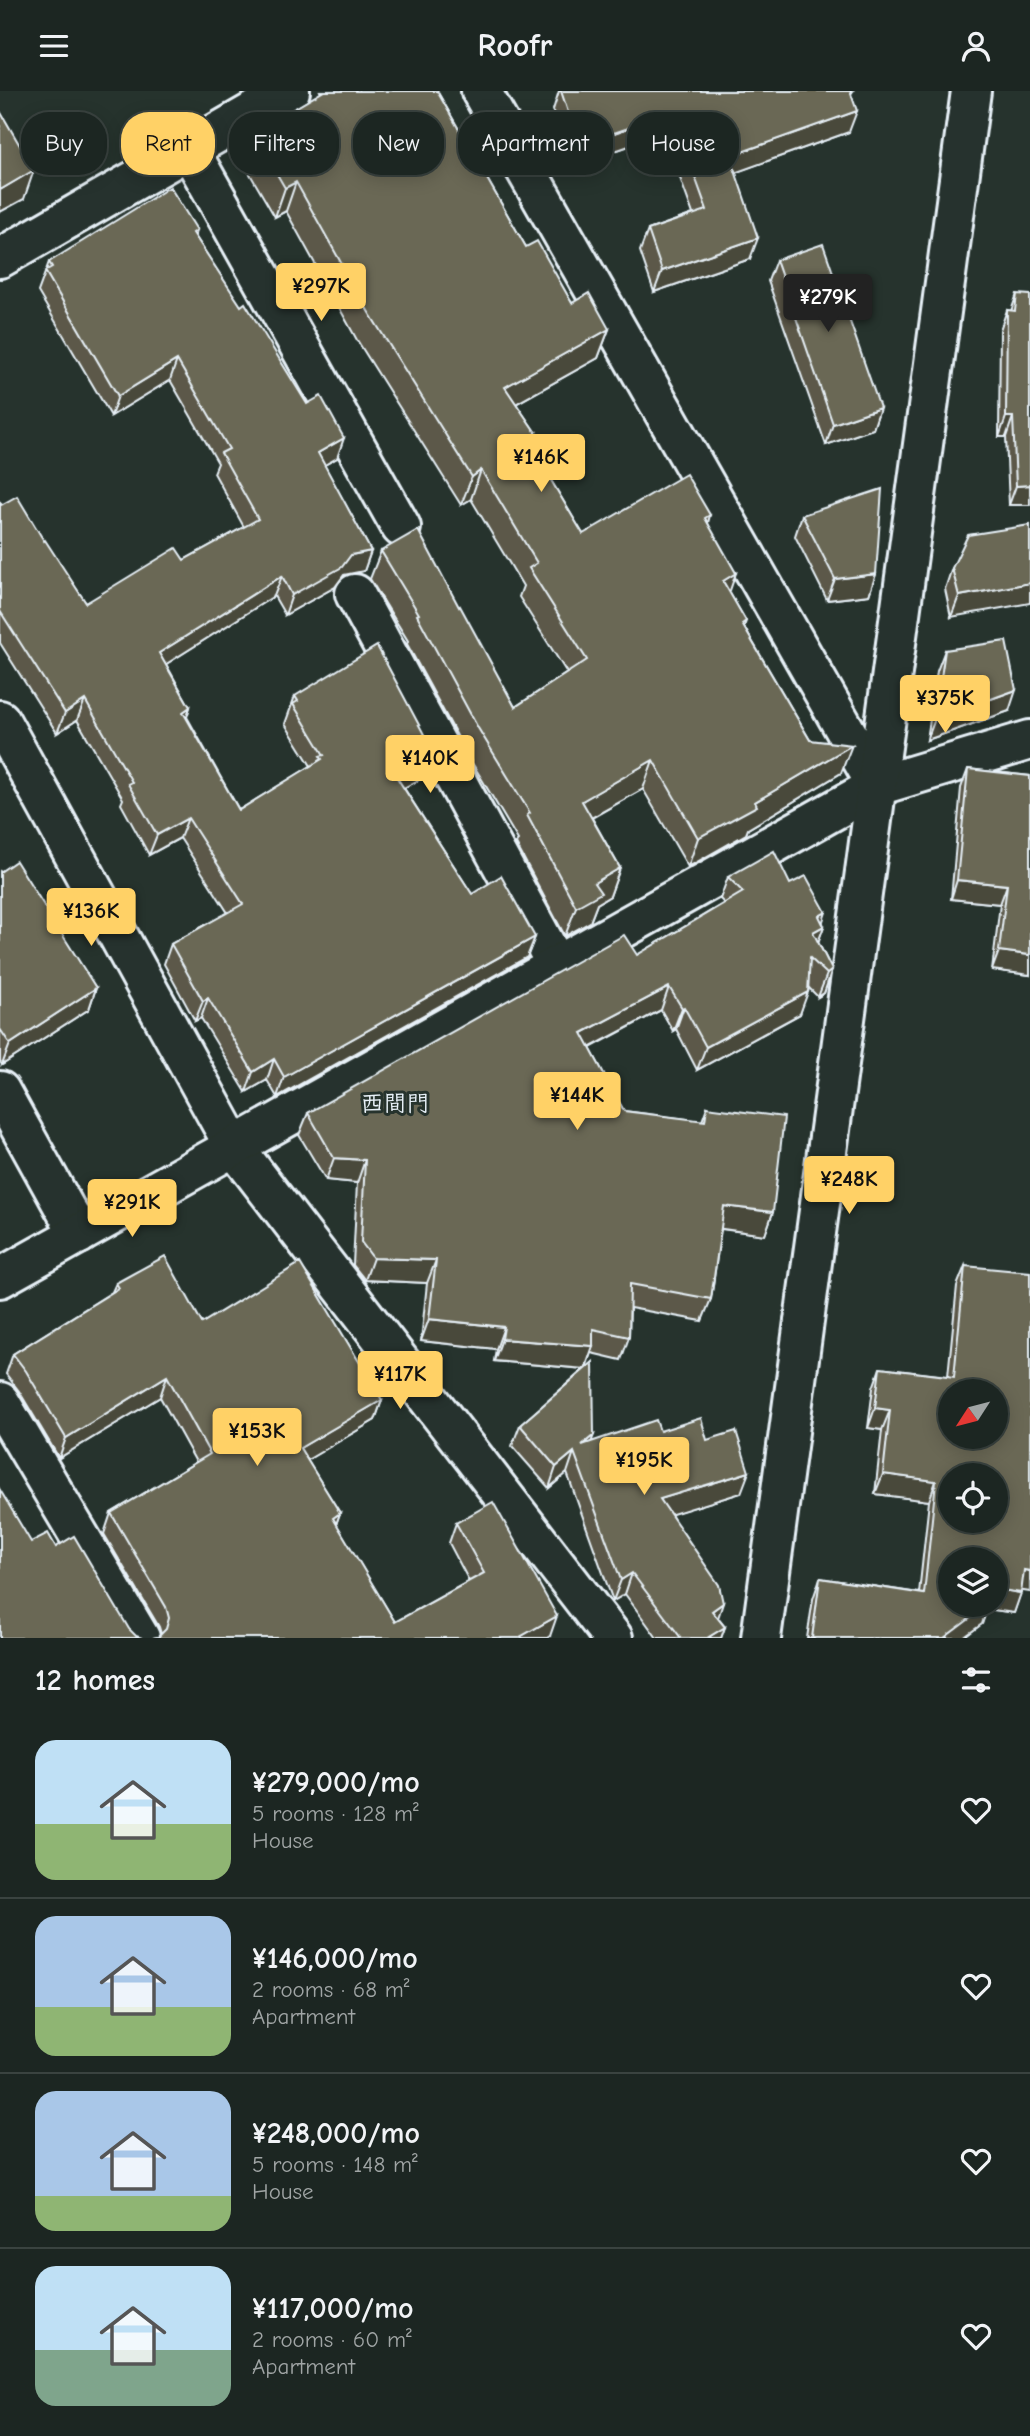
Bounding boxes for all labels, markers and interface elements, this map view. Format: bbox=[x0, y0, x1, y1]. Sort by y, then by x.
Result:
icon: menu bbox=[35, 27, 73, 65]
text: Roofr bbox=[478, 27, 552, 64]
icon: person bbox=[957, 27, 995, 65]
chip: Buy bbox=[21, 112, 107, 175]
chip: Rent bbox=[121, 112, 215, 175]
chip: Filters bbox=[229, 112, 339, 175]
chip: New bbox=[353, 112, 444, 175]
chip: Apartment bbox=[458, 112, 613, 175]
chip: House bbox=[627, 112, 739, 175]
pin: ¥297K bbox=[272, 264, 370, 323]
text: ¥297K bbox=[292, 272, 350, 299]
pin: ¥279K bbox=[779, 275, 877, 334]
text: ¥279K bbox=[799, 283, 857, 310]
pin: ¥146K bbox=[492, 435, 590, 494]
text: ¥146K bbox=[513, 443, 569, 470]
pin: ¥375K bbox=[896, 675, 994, 735]
text: ¥375K bbox=[916, 684, 974, 711]
pin: ¥140K bbox=[381, 735, 479, 795]
text: ¥140K bbox=[401, 744, 459, 771]
pin: ¥136K bbox=[42, 889, 140, 948]
text: ¥136K bbox=[63, 897, 119, 924]
pin: ¥144K bbox=[528, 1073, 626, 1132]
text: ¥144K bbox=[550, 1081, 604, 1108]
district label: 西間門 bbox=[361, 1090, 430, 1117]
pin: ¥248K bbox=[800, 1157, 898, 1216]
text: ¥248K bbox=[820, 1165, 878, 1192]
pin: ¥291K bbox=[83, 1179, 181, 1239]
text: ¥291K bbox=[104, 1188, 160, 1215]
pin: ¥117K bbox=[351, 1351, 449, 1411]
text: ¥117K bbox=[374, 1360, 426, 1387]
north arrow bbox=[938, 1379, 1008, 1449]
map controls bbox=[938, 1379, 1008, 1617]
pin: ¥153K bbox=[208, 1409, 306, 1468]
text: ¥153K bbox=[229, 1417, 285, 1444]
pin: ¥195K bbox=[595, 1437, 693, 1497]
text: ¥195K bbox=[615, 1446, 673, 1473]
button: locate bbox=[938, 1463, 1008, 1533]
button: layers bbox=[938, 1547, 1008, 1617]
icon: filters bbox=[957, 1661, 995, 1699]
text: 12 homes bbox=[35, 1663, 155, 1698]
text: ¥279,000/mo bbox=[252, 1765, 420, 1800]
icon: home bbox=[91, 1768, 175, 1852]
icon: heart bbox=[957, 1791, 995, 1829]
text: 5 rooms · 128 m² bbox=[252, 1800, 419, 1827]
text: House bbox=[252, 1827, 314, 1854]
text: ¥146,000/mo bbox=[252, 1941, 418, 1976]
icon: home bbox=[91, 1944, 175, 2028]
icon: heart bbox=[957, 1967, 995, 2005]
text: 2 rooms · 68 m² bbox=[252, 1976, 410, 2003]
text: Apartment bbox=[252, 2003, 355, 2030]
text: ¥248,000/mo bbox=[252, 2116, 420, 2151]
icon: home bbox=[91, 2119, 175, 2203]
icon: heart bbox=[957, 2142, 995, 2180]
text: 5 rooms · 148 m² bbox=[252, 2151, 418, 2178]
text: House bbox=[252, 2178, 314, 2205]
text: ¥117,000/mo bbox=[252, 2291, 414, 2326]
icon: home bbox=[91, 2294, 175, 2378]
icon: heart bbox=[957, 2317, 995, 2355]
text: 2 rooms · 60 m² bbox=[252, 2326, 412, 2353]
text: Apartment bbox=[252, 2353, 355, 2380]

